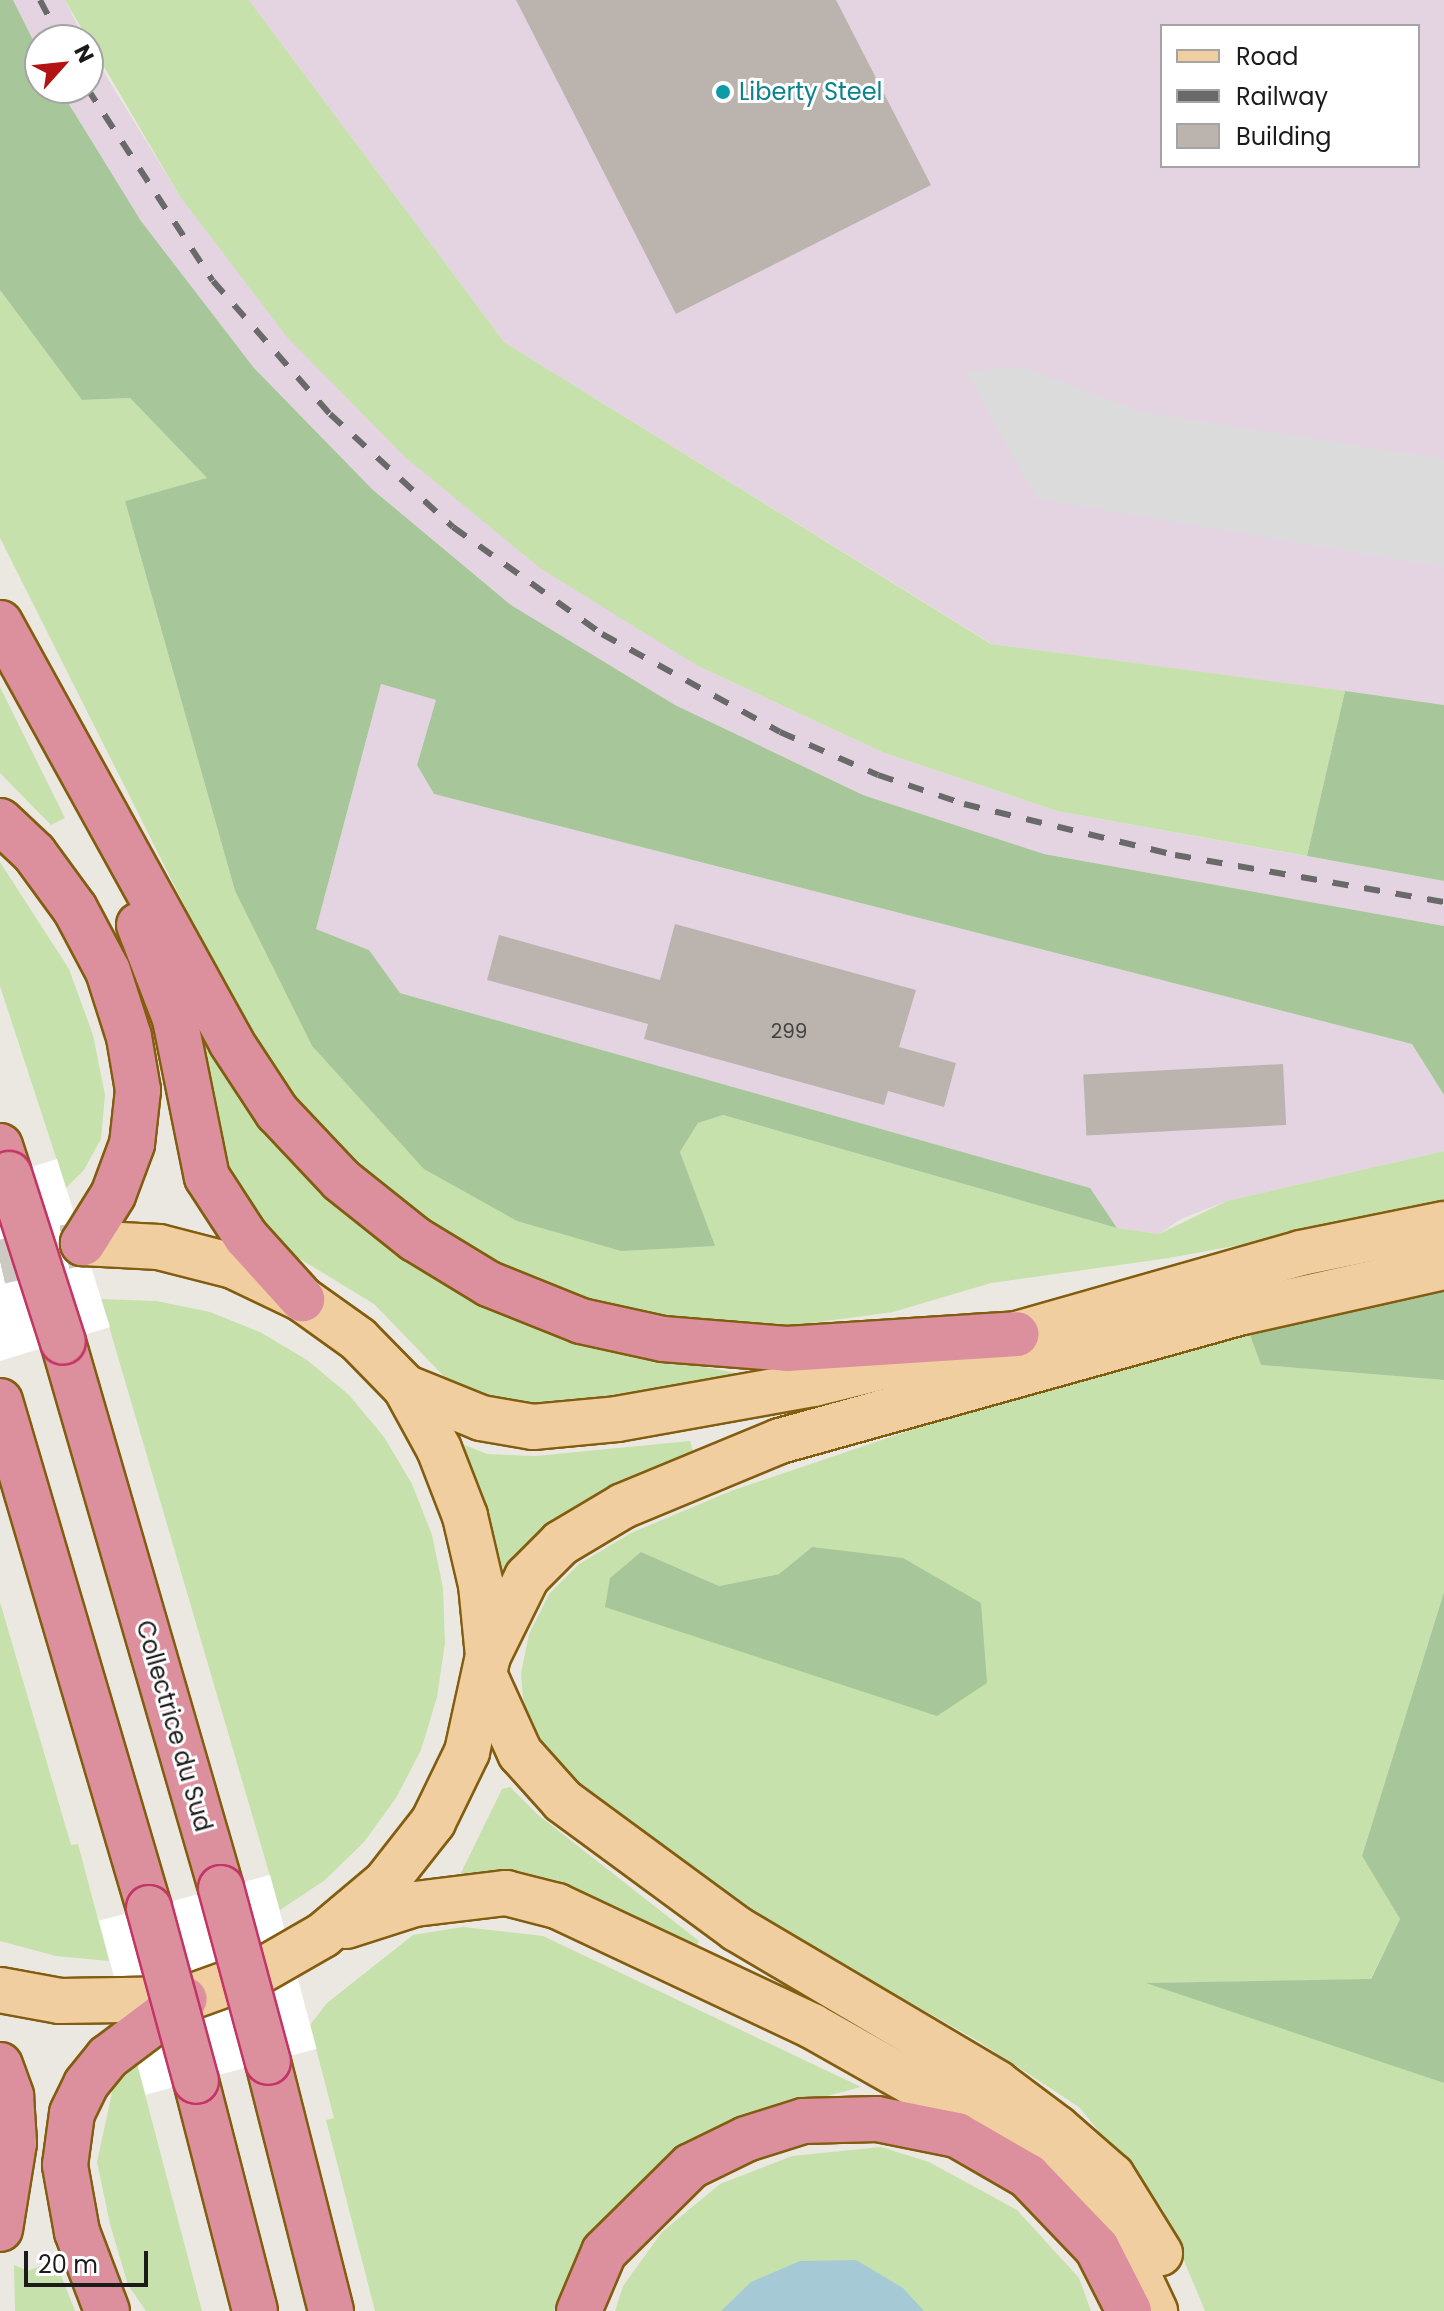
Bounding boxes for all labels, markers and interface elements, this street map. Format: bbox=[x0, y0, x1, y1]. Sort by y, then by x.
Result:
north arrow bbox=[24, 24, 104, 104]
legend bbox=[1160, 24, 1420, 168]
text: N bbox=[66, 39, 102, 68]
text: Road bbox=[1236, 40, 1298, 73]
place label: Liberty Steel bbox=[739, 78, 882, 106]
text: Railway bbox=[1236, 80, 1328, 113]
marker: Liberty Steel bbox=[714, 83, 732, 101]
text: Building bbox=[1236, 120, 1332, 153]
house number: 299 bbox=[771, 1019, 807, 1043]
street label: Collectrice du Sud bbox=[130, 1617, 218, 1835]
scale bar bbox=[28, 2235, 152, 2285]
text: 20 m bbox=[38, 2248, 98, 2281]

